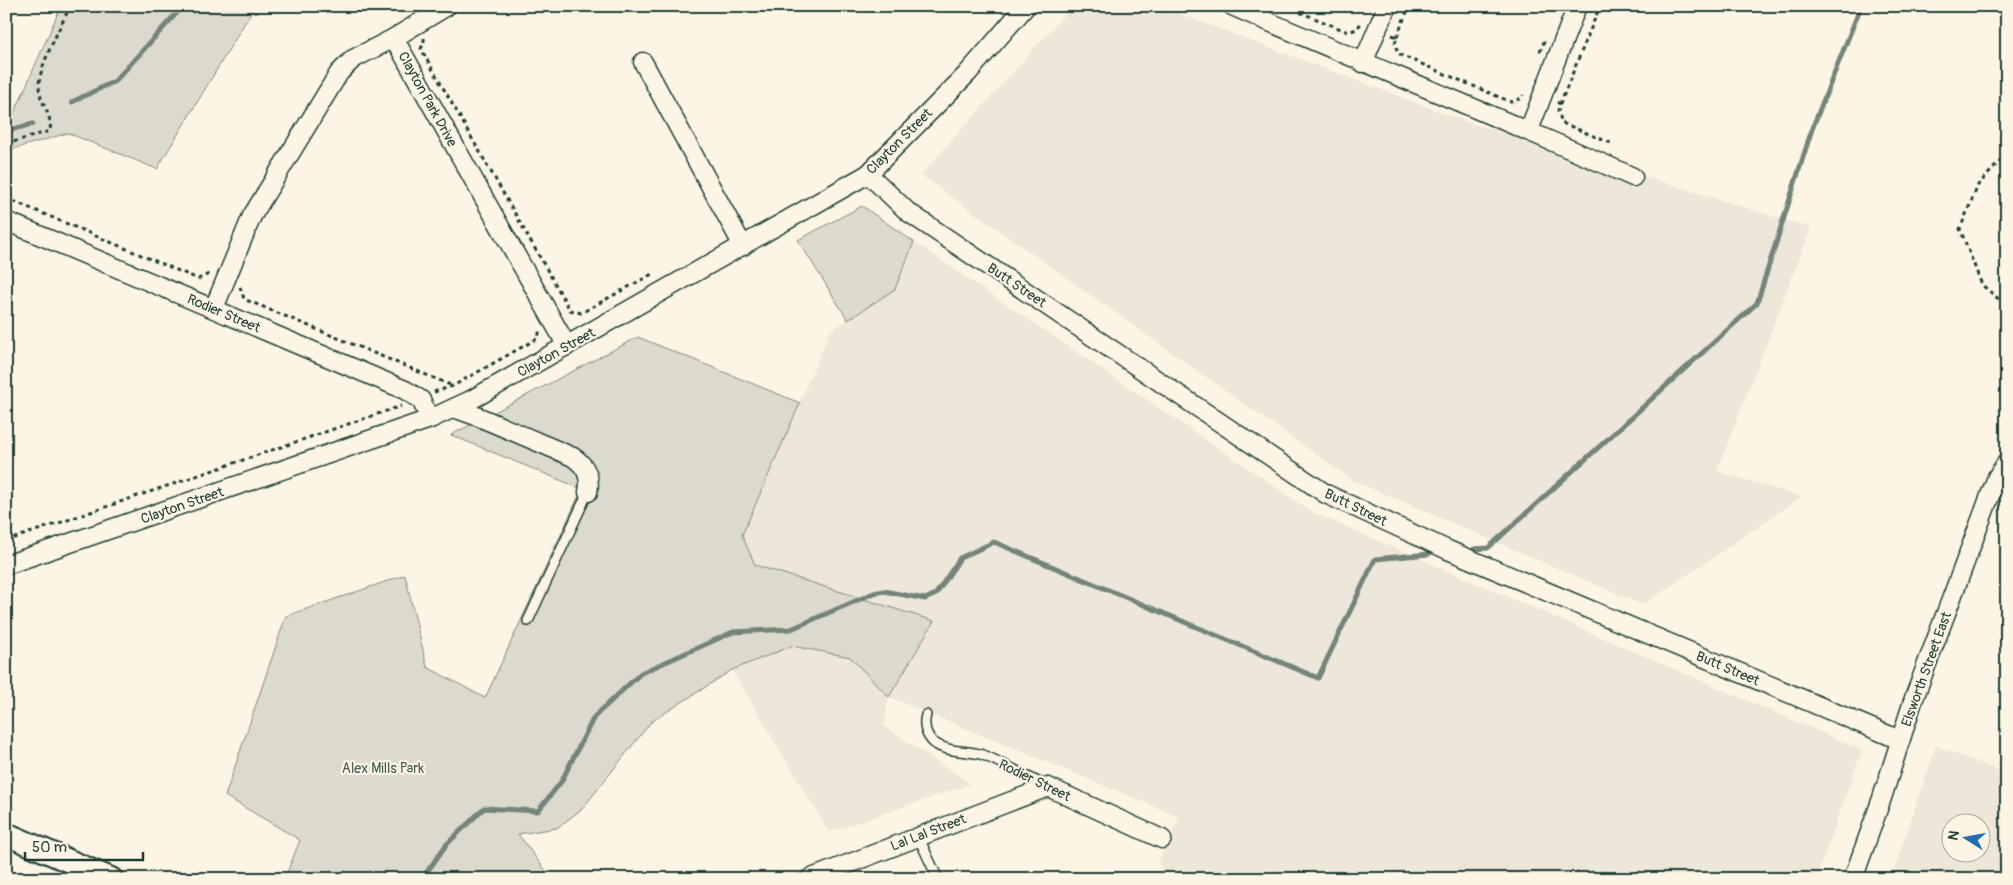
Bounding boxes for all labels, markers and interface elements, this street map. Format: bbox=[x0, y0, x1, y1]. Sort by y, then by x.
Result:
street label: Clayton Park Drive bbox=[394, 49, 461, 150]
street label: Clayton Street bbox=[863, 105, 936, 178]
street label: Butt Street bbox=[984, 260, 1050, 311]
street label: Rodier Street bbox=[185, 290, 263, 337]
street label: Clayton Street bbox=[514, 324, 598, 381]
street label: Clayton Street bbox=[139, 483, 226, 528]
street label: Butt Street bbox=[1322, 485, 1390, 530]
street label: Elsworth Street East bbox=[1898, 609, 1955, 729]
street label: Butt Street bbox=[1694, 647, 1762, 690]
street label: Rodier Street bbox=[996, 756, 1074, 805]
park label: Alex Mills Park bbox=[342, 760, 424, 777]
street label: Lal Lal Street bbox=[888, 810, 969, 855]
north arrow bbox=[1940, 812, 1990, 862]
text: N bbox=[1944, 829, 1963, 842]
scale bar bbox=[25, 830, 142, 862]
text: 50 m bbox=[32, 838, 67, 857]

